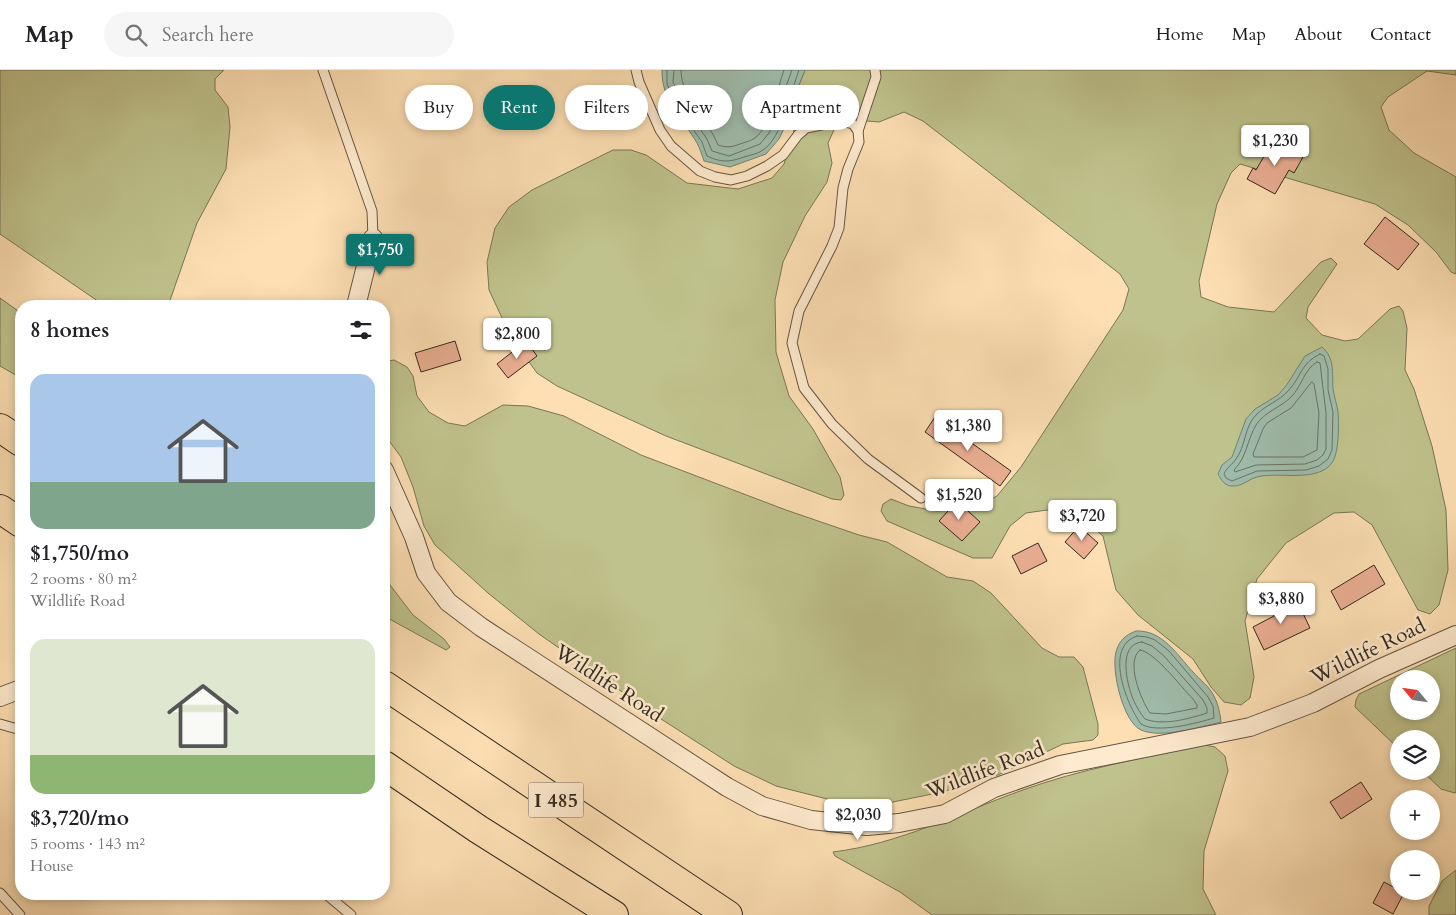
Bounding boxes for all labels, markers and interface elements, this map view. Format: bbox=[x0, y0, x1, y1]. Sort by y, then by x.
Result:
search box bbox=[104, 12, 454, 57]
text: Map bbox=[25, 18, 74, 51]
icon: search bbox=[122, 21, 150, 49]
text: Search here bbox=[162, 22, 254, 48]
text: Home bbox=[1156, 22, 1204, 47]
text: Map bbox=[1232, 22, 1266, 47]
text: About bbox=[1294, 22, 1342, 47]
text: Contact bbox=[1370, 22, 1431, 47]
chip: Buy bbox=[405, 85, 473, 130]
chip: Rent bbox=[483, 85, 555, 130]
chip: Filters bbox=[565, 85, 648, 130]
chip: New bbox=[658, 85, 732, 130]
chip: Apartment bbox=[742, 85, 859, 130]
pin: $1,230 bbox=[1234, 124, 1316, 167]
text: $1,230 bbox=[1252, 130, 1298, 152]
pin: $1,750 bbox=[339, 234, 421, 276]
text: $1,750 bbox=[357, 239, 403, 261]
text: 8 homes bbox=[30, 316, 109, 345]
icon: filters bbox=[347, 316, 375, 344]
pin: $2,800 bbox=[476, 318, 558, 360]
text: $2,800 bbox=[494, 323, 540, 345]
icon: home bbox=[158, 406, 248, 496]
pin: $1,380 bbox=[927, 410, 1009, 452]
text: $1,380 bbox=[945, 415, 991, 437]
pin: $1,520 bbox=[918, 478, 1000, 521]
text: $1,520 bbox=[936, 484, 982, 506]
pin: $3,720 bbox=[1041, 500, 1123, 542]
text: $3,720 bbox=[1059, 505, 1105, 527]
text: $1,750/mo bbox=[30, 539, 129, 568]
text: 2 rooms · 80 m² bbox=[30, 568, 137, 590]
pin: $3,880 bbox=[1240, 582, 1322, 625]
text: $3,880 bbox=[1258, 588, 1304, 610]
text: Wildlife Road bbox=[30, 590, 125, 612]
street label: Wildlife Road bbox=[1305, 611, 1431, 692]
street label: Wildlife Road bbox=[548, 637, 669, 730]
north arrow bbox=[1390, 670, 1440, 720]
map controls bbox=[1390, 670, 1440, 900]
icon: home bbox=[158, 671, 248, 761]
button: layers bbox=[1390, 730, 1440, 780]
street label: Wildlife Road bbox=[921, 735, 1049, 807]
road number: I 485 bbox=[528, 782, 584, 818]
button: + bbox=[1390, 790, 1440, 840]
pin: $2,030 bbox=[817, 798, 899, 841]
text: $3,720/mo bbox=[30, 804, 129, 833]
text: $2,030 bbox=[835, 804, 881, 826]
text: 5 rooms · 143 m² bbox=[30, 833, 145, 855]
button: − bbox=[1390, 850, 1440, 900]
text: House bbox=[30, 855, 73, 877]

